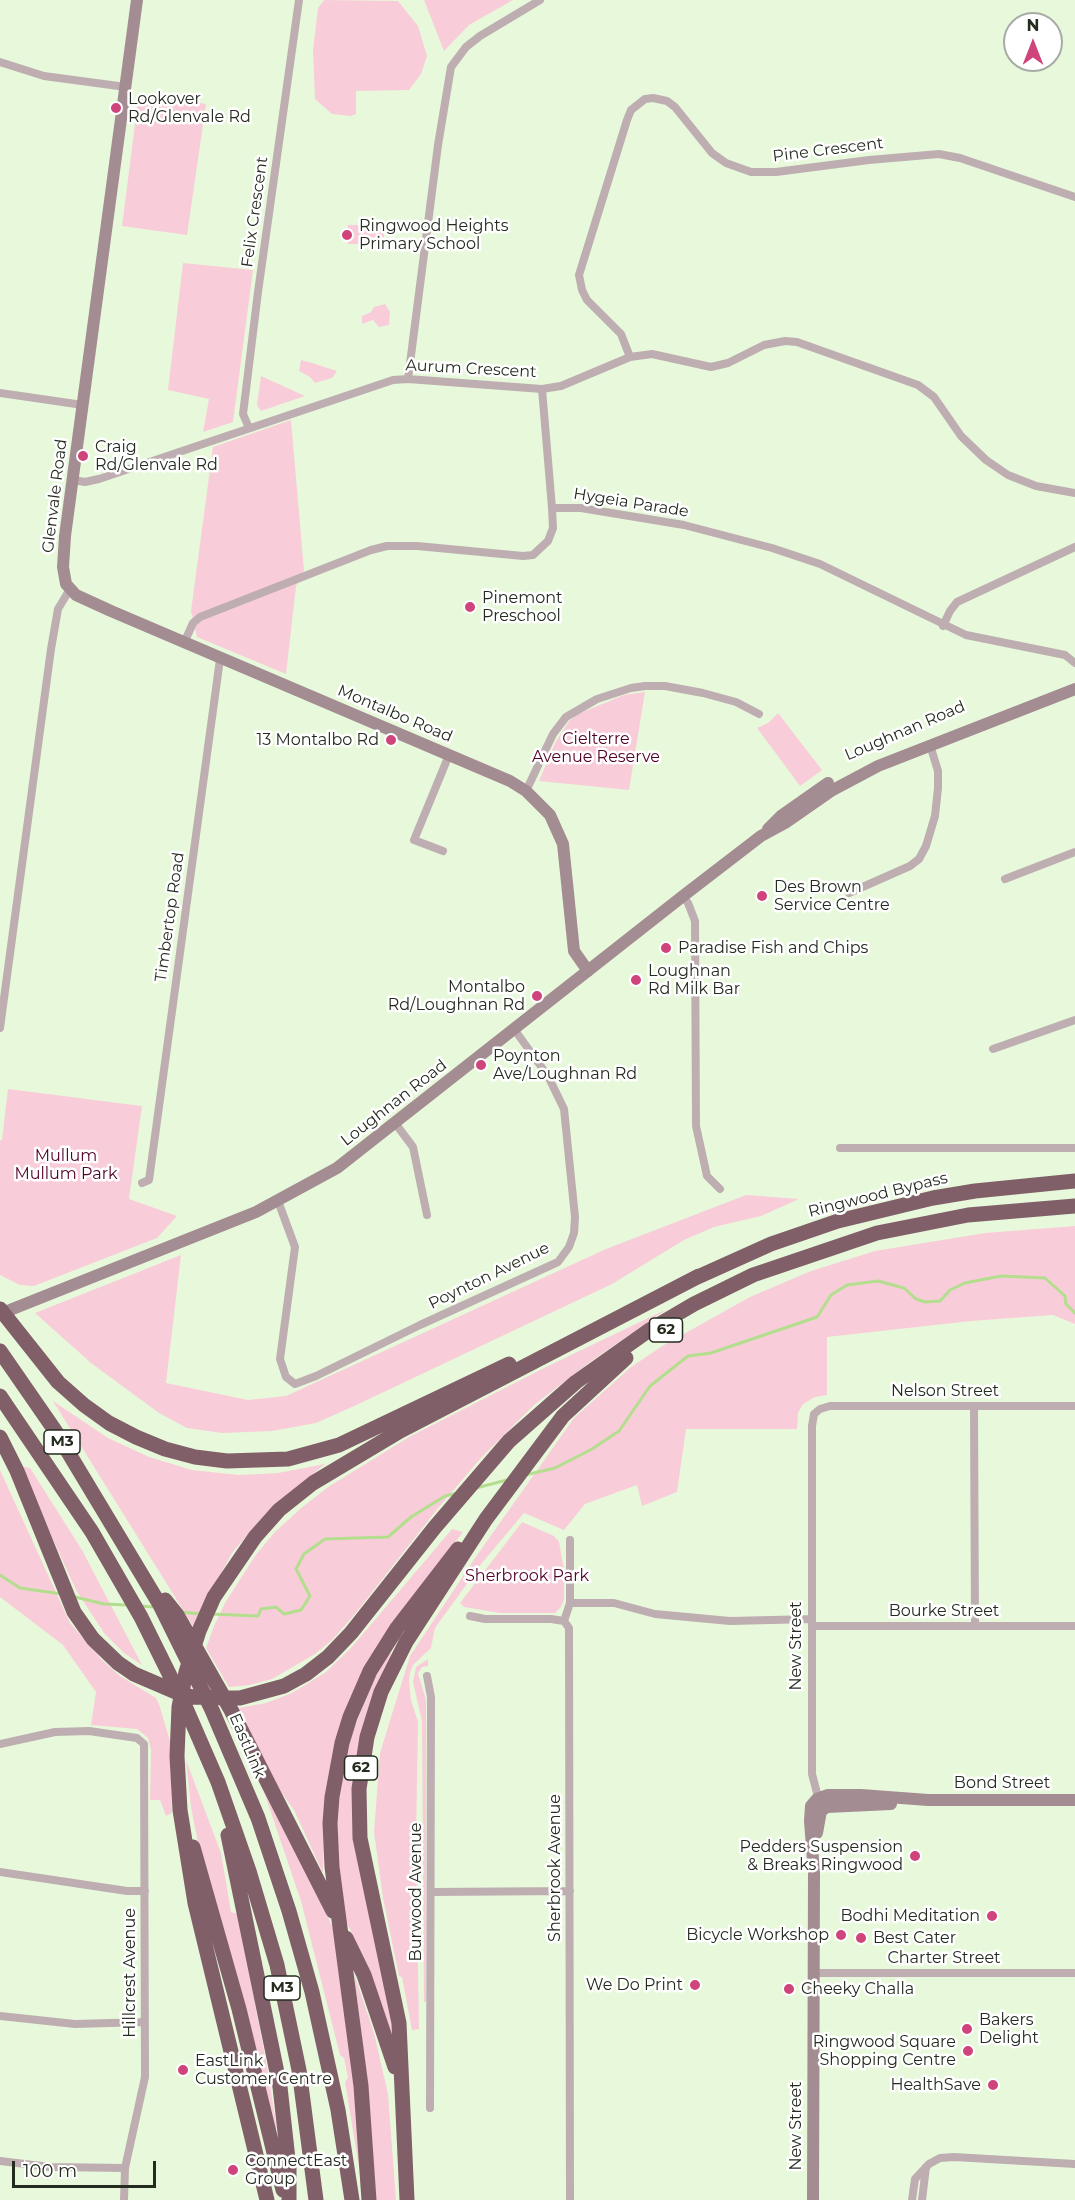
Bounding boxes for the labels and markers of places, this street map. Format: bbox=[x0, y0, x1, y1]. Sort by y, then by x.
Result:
place label: Lookover Rd/Glenvale Rd bbox=[128, 89, 251, 127]
marker: Lookover Rd/Glenvale Rd bbox=[109, 101, 123, 115]
place label: Ringwood Heights Primary School bbox=[359, 216, 509, 254]
marker: Ringwood Heights Primary School bbox=[340, 228, 354, 242]
place label: Craig Rd/Glenvale Rd bbox=[95, 437, 218, 475]
marker: Craig Rd/Glenvale Rd bbox=[76, 449, 90, 463]
place label: Pinemont Preschool bbox=[482, 588, 563, 626]
marker: Pinemont Preschool bbox=[463, 600, 477, 614]
place label: 13 Montalbo Rd bbox=[256, 730, 379, 750]
marker: 13 Montalbo Rd bbox=[384, 733, 398, 747]
place label: Des Brown Service Centre bbox=[774, 877, 890, 915]
marker: Des Brown Service Centre bbox=[755, 889, 769, 903]
place label: Paradise Fish and Chips bbox=[678, 938, 868, 958]
marker: Paradise Fish and Chips bbox=[659, 941, 673, 955]
place label: Loughnan Rd Milk Bar bbox=[648, 961, 740, 999]
marker: Loughnan Rd Milk Bar bbox=[629, 973, 643, 987]
place label: Montalbo Rd/Loughnan Rd bbox=[388, 977, 525, 1015]
marker: Montalbo Rd/Loughnan Rd bbox=[530, 989, 544, 1003]
place label: Poynton Ave/Loughnan Rd bbox=[493, 1046, 637, 1084]
marker: Poynton Ave/Loughnan Rd bbox=[474, 1058, 488, 1072]
place label: Pedders Suspension & Breaks Ringwood bbox=[740, 1837, 903, 1875]
marker: Pedders Suspension & Breaks Ringwood bbox=[908, 1849, 922, 1863]
place label: Bodhi Meditation bbox=[841, 1906, 980, 1926]
marker: Bodhi Meditation bbox=[985, 1909, 999, 1923]
place label: Bicycle Workshop bbox=[686, 1925, 829, 1945]
marker: Bicycle Workshop bbox=[834, 1928, 848, 1942]
place label: Best Cater bbox=[873, 1928, 956, 1948]
marker: Best Cater bbox=[854, 1931, 868, 1945]
place label: We Do Print bbox=[586, 1975, 683, 1995]
marker: We Do Print bbox=[688, 1978, 702, 1992]
place label: Cheeky Challa bbox=[801, 1979, 914, 1999]
marker: Cheeky Challa bbox=[782, 1982, 796, 1996]
place label: Bakers Delight bbox=[979, 2010, 1039, 2048]
marker: Bakers Delight bbox=[960, 2022, 974, 2036]
place label: Ringwood Square Shopping Centre bbox=[813, 2032, 956, 2070]
marker: Ringwood Square Shopping Centre bbox=[961, 2044, 975, 2058]
place label: EastLink Customer Centre bbox=[195, 2051, 332, 2089]
marker: EastLink Customer Centre bbox=[176, 2063, 190, 2077]
place label: HealthSave bbox=[890, 2075, 981, 2095]
marker: HealthSave bbox=[986, 2078, 1000, 2092]
place label: ConnectEast Group bbox=[245, 2151, 347, 2189]
marker: ConnectEast Group bbox=[226, 2163, 240, 2177]

